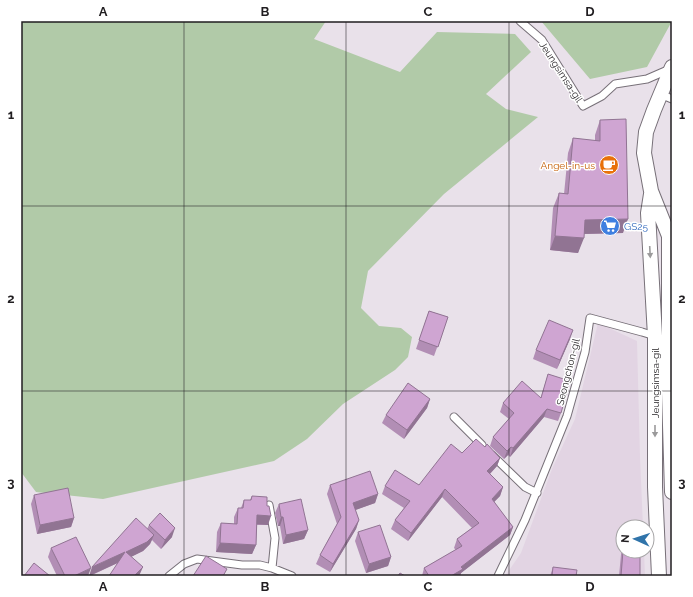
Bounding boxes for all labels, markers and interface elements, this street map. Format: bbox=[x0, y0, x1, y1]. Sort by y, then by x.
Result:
text: A bbox=[99, 4, 108, 19]
text: B bbox=[261, 4, 270, 19]
text: C bbox=[424, 4, 433, 19]
text: D bbox=[585, 4, 595, 19]
street label: Jeungsimsa-gil bbox=[537, 40, 585, 105]
text: 1 bbox=[8, 107, 15, 122]
text: 1 bbox=[679, 107, 686, 122]
cafe icon: Angel-in-us bbox=[598, 154, 620, 176]
place label: Angel-in-us bbox=[541, 160, 595, 171]
supermarket icon: GS25 bbox=[599, 215, 621, 237]
place label: GS25 bbox=[624, 221, 648, 232]
one-way arrow bbox=[647, 246, 654, 258]
text: 2 bbox=[7, 291, 15, 306]
text: 2 bbox=[678, 291, 686, 306]
street label: Seongchon-gil bbox=[554, 337, 582, 406]
street label: Jeungsimsa-gil bbox=[650, 348, 661, 418]
one-way arrow bbox=[652, 425, 658, 438]
text: 3 bbox=[7, 475, 15, 490]
text: 3 bbox=[678, 475, 686, 490]
north arrow bbox=[615, 519, 655, 559]
text: N bbox=[619, 534, 632, 543]
text: A bbox=[99, 579, 108, 594]
text: B bbox=[261, 579, 270, 594]
text: C bbox=[424, 579, 433, 594]
text: D bbox=[585, 579, 595, 594]

